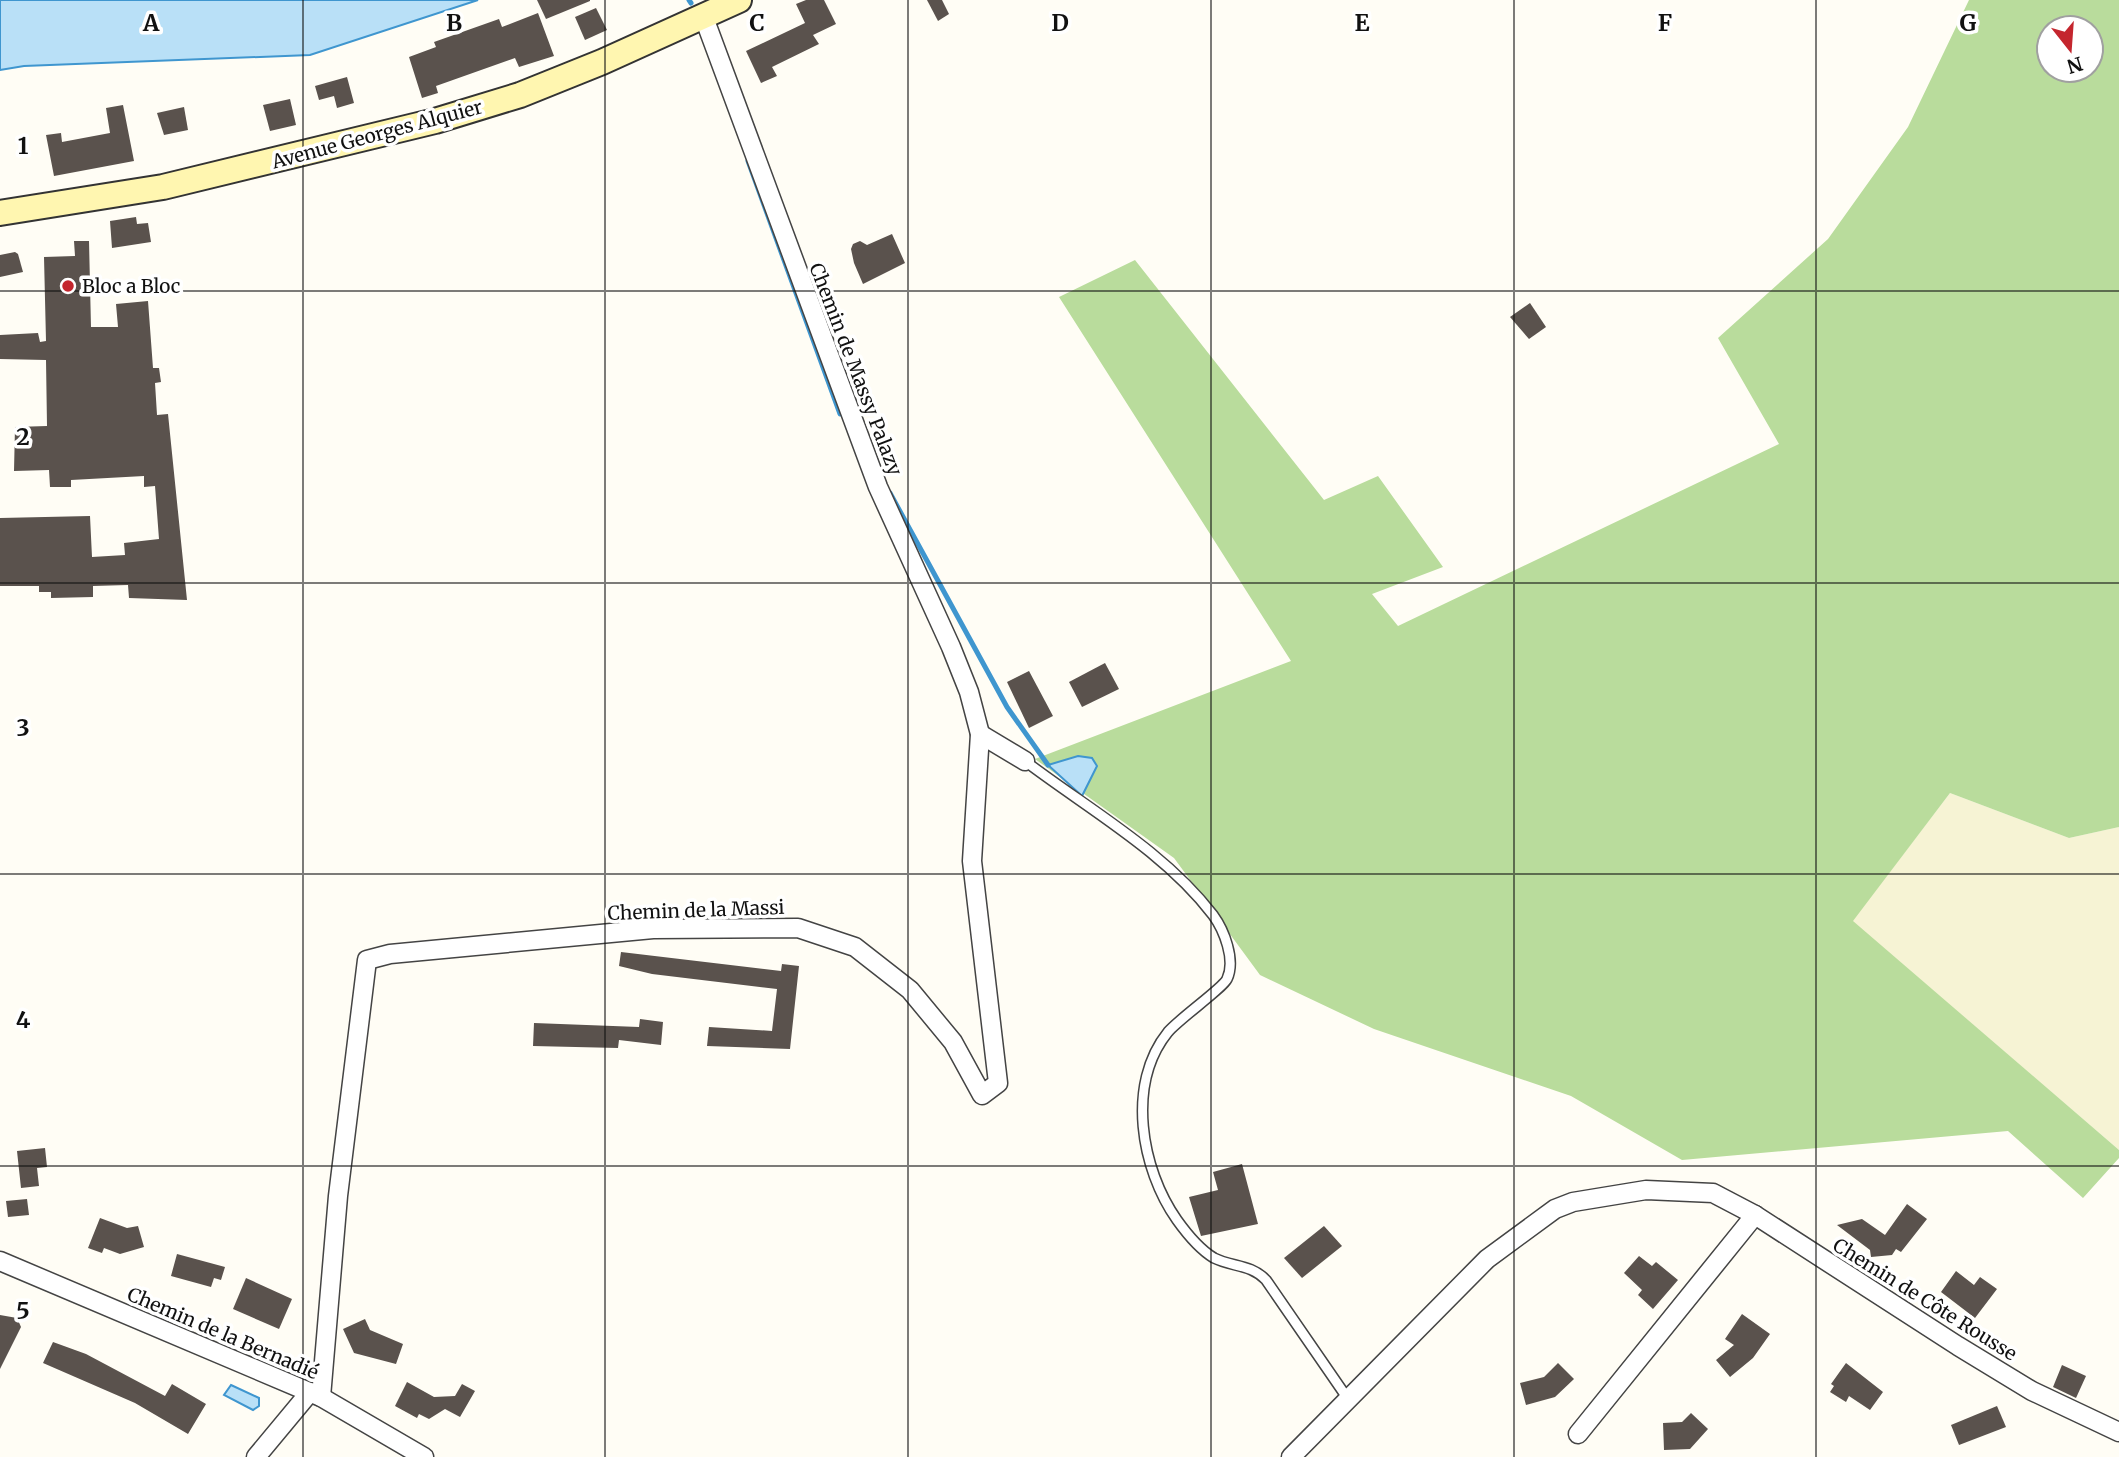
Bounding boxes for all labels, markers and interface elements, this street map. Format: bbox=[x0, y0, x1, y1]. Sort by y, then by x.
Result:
text: A bbox=[142, 8, 160, 37]
text: B bbox=[446, 8, 462, 37]
text: C bbox=[749, 8, 765, 37]
text: D bbox=[1051, 8, 1069, 37]
text: E bbox=[1354, 8, 1370, 37]
text: F bbox=[1658, 8, 1672, 37]
text: G bbox=[1960, 8, 1977, 37]
north arrow bbox=[2035, 14, 2105, 84]
text: N bbox=[2064, 52, 2086, 79]
street label: Avenue Georges Alquier bbox=[268, 94, 485, 174]
text: 1 bbox=[18, 131, 29, 160]
street label: Chemin de Massy Palazy bbox=[804, 259, 908, 479]
place label: Bloc a Bloc bbox=[82, 274, 180, 298]
marker: Bloc a Bloc bbox=[60, 278, 76, 294]
text: 2 bbox=[16, 422, 30, 451]
text: 3 bbox=[16, 713, 30, 742]
street label: Chemin de la Massi bbox=[607, 895, 785, 925]
text: 4 bbox=[16, 1005, 31, 1034]
street label: Chemin de Côte Rousse bbox=[1829, 1233, 2021, 1365]
street label: Chemin de la Bernadié bbox=[124, 1282, 322, 1384]
text: 5 bbox=[16, 1296, 30, 1325]

